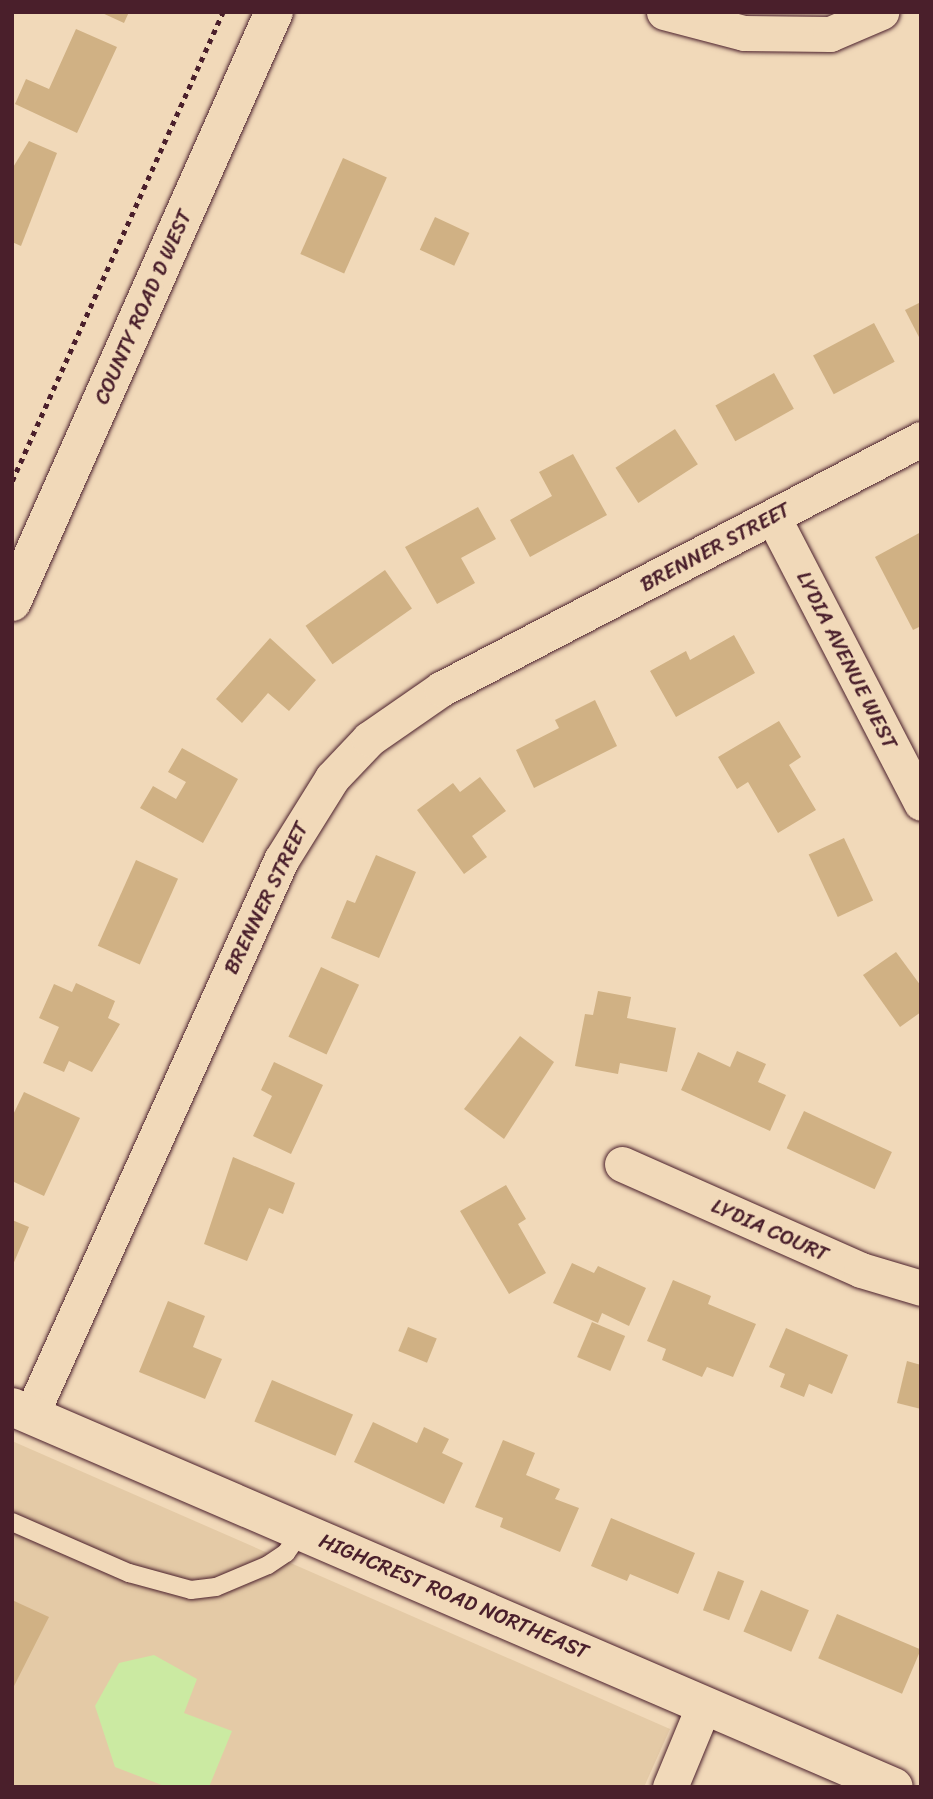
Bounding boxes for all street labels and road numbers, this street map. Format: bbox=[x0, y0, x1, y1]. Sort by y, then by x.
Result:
street label: COUNTY ROAD D WEST bbox=[89, 206, 197, 408]
street label: BRENNER STREET bbox=[635, 496, 795, 598]
street label: LYDIA AVENUE WEST bbox=[791, 567, 903, 753]
street label: BRENNER STREET bbox=[218, 817, 314, 979]
street label: LYDIA COURT bbox=[708, 1193, 832, 1267]
street label: HIGHCREST ROAD NORTHEAST bbox=[316, 1528, 592, 1664]

